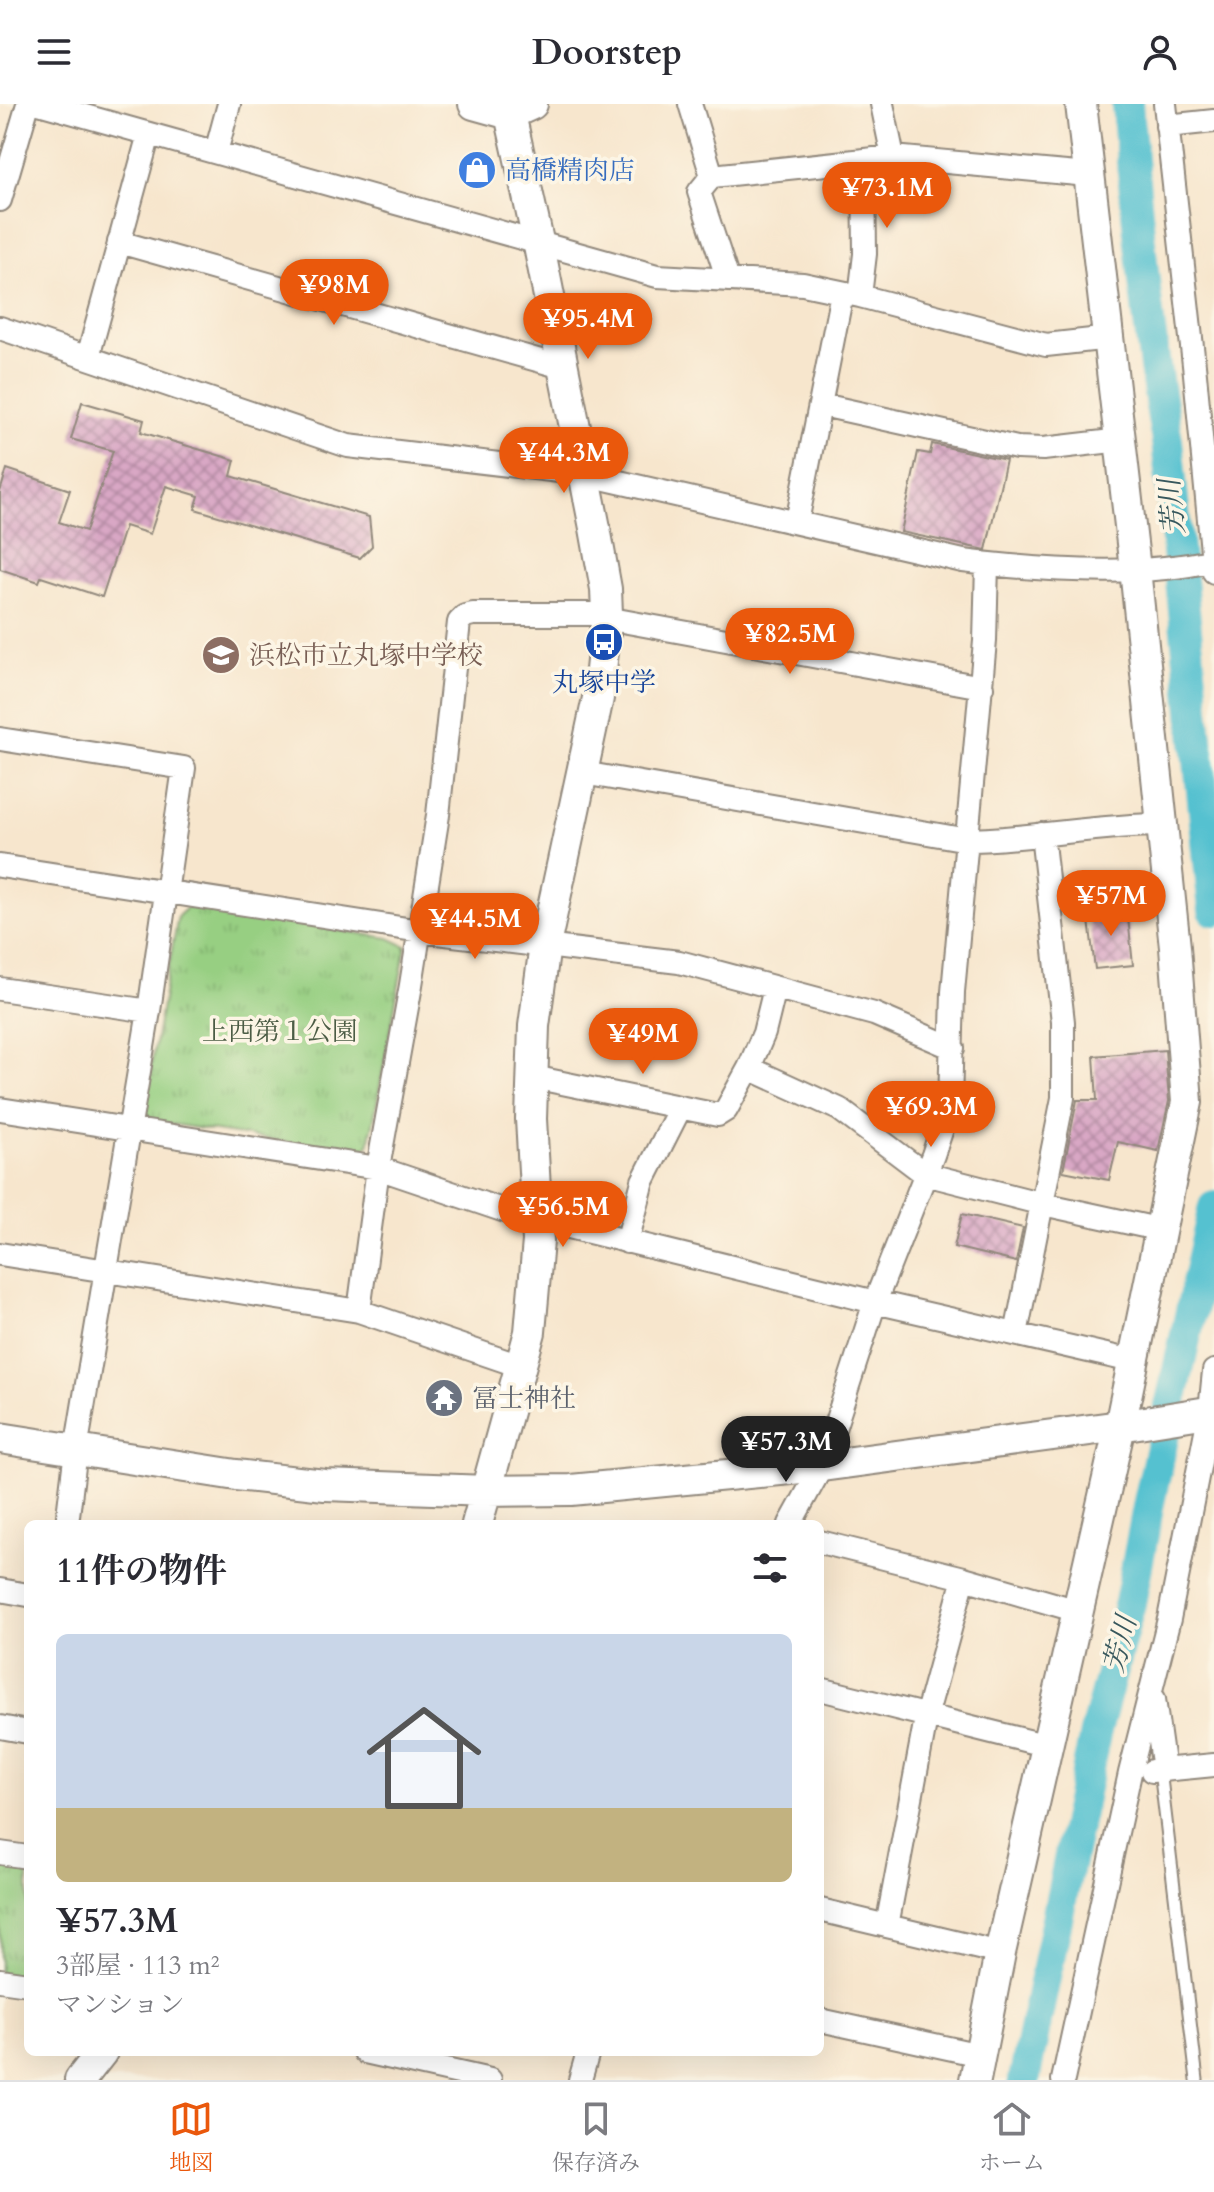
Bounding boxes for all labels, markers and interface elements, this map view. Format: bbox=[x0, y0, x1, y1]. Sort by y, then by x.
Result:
text: Doorstep bbox=[532, 28, 682, 77]
icon: menu bbox=[32, 30, 76, 74]
icon: person bbox=[1138, 30, 1182, 74]
shop icon: 高橋精肉店 bbox=[456, 149, 498, 191]
place label: 高橋精肉店 bbox=[505, 153, 635, 188]
pin: ¥73.1M bbox=[822, 162, 952, 230]
text: ¥73.1M bbox=[840, 170, 934, 205]
pin: ¥98M bbox=[287, 259, 381, 327]
text: ¥98M bbox=[298, 267, 370, 302]
pin: ¥95.4M bbox=[523, 293, 653, 361]
text: ¥95.4M bbox=[541, 301, 635, 336]
pin: ¥44.3M bbox=[499, 427, 629, 495]
text: ¥44.3M bbox=[517, 435, 611, 470]
water label: 芳川 bbox=[1150, 474, 1194, 537]
pin: ¥82.5M bbox=[725, 608, 855, 676]
text: ¥82.5M bbox=[743, 616, 837, 651]
bus stop icon: 丸塚中学 bbox=[583, 621, 625, 663]
school or university icon: 浜松市立丸塚中学校 bbox=[200, 634, 242, 676]
place label: 浜松市立丸塚中学校 bbox=[249, 638, 483, 673]
place label: 丸塚中学 bbox=[552, 665, 656, 700]
pin: ¥57M bbox=[1064, 870, 1158, 938]
text: ¥57M bbox=[1075, 878, 1147, 913]
pin: ¥44.5M bbox=[410, 893, 540, 961]
text: ¥44.5M bbox=[428, 901, 522, 936]
pin: ¥49M bbox=[596, 1008, 690, 1076]
park label: 上西第１公園 bbox=[202, 1014, 358, 1049]
text: ¥49M bbox=[607, 1016, 679, 1051]
pin: ¥69.3M bbox=[866, 1081, 996, 1149]
text: ¥69.3M bbox=[884, 1089, 978, 1124]
pin: ¥56.5M bbox=[498, 1181, 628, 1249]
text: ¥56.5M bbox=[516, 1189, 610, 1224]
temple icon: 冨士神社 bbox=[423, 1377, 465, 1419]
place label: 冨士神社 bbox=[472, 1381, 576, 1416]
pin: ¥57.3M bbox=[721, 1416, 851, 1484]
text: ¥57.3M bbox=[739, 1424, 833, 1459]
icon: filters bbox=[748, 1546, 792, 1590]
text: 11件の物件 bbox=[56, 1548, 227, 1594]
water label: 芳川 bbox=[1094, 1609, 1146, 1676]
icon: home bbox=[352, 1686, 496, 1830]
text: ¥57.3M bbox=[56, 1898, 178, 1944]
text: 3部屋 · 113 m² bbox=[56, 1948, 220, 1983]
text: マンション bbox=[56, 1987, 185, 2022]
tab: 地図 bbox=[169, 2097, 213, 2178]
tab: 保存済み bbox=[552, 2097, 640, 2178]
tab: ホーム bbox=[979, 2097, 1045, 2178]

